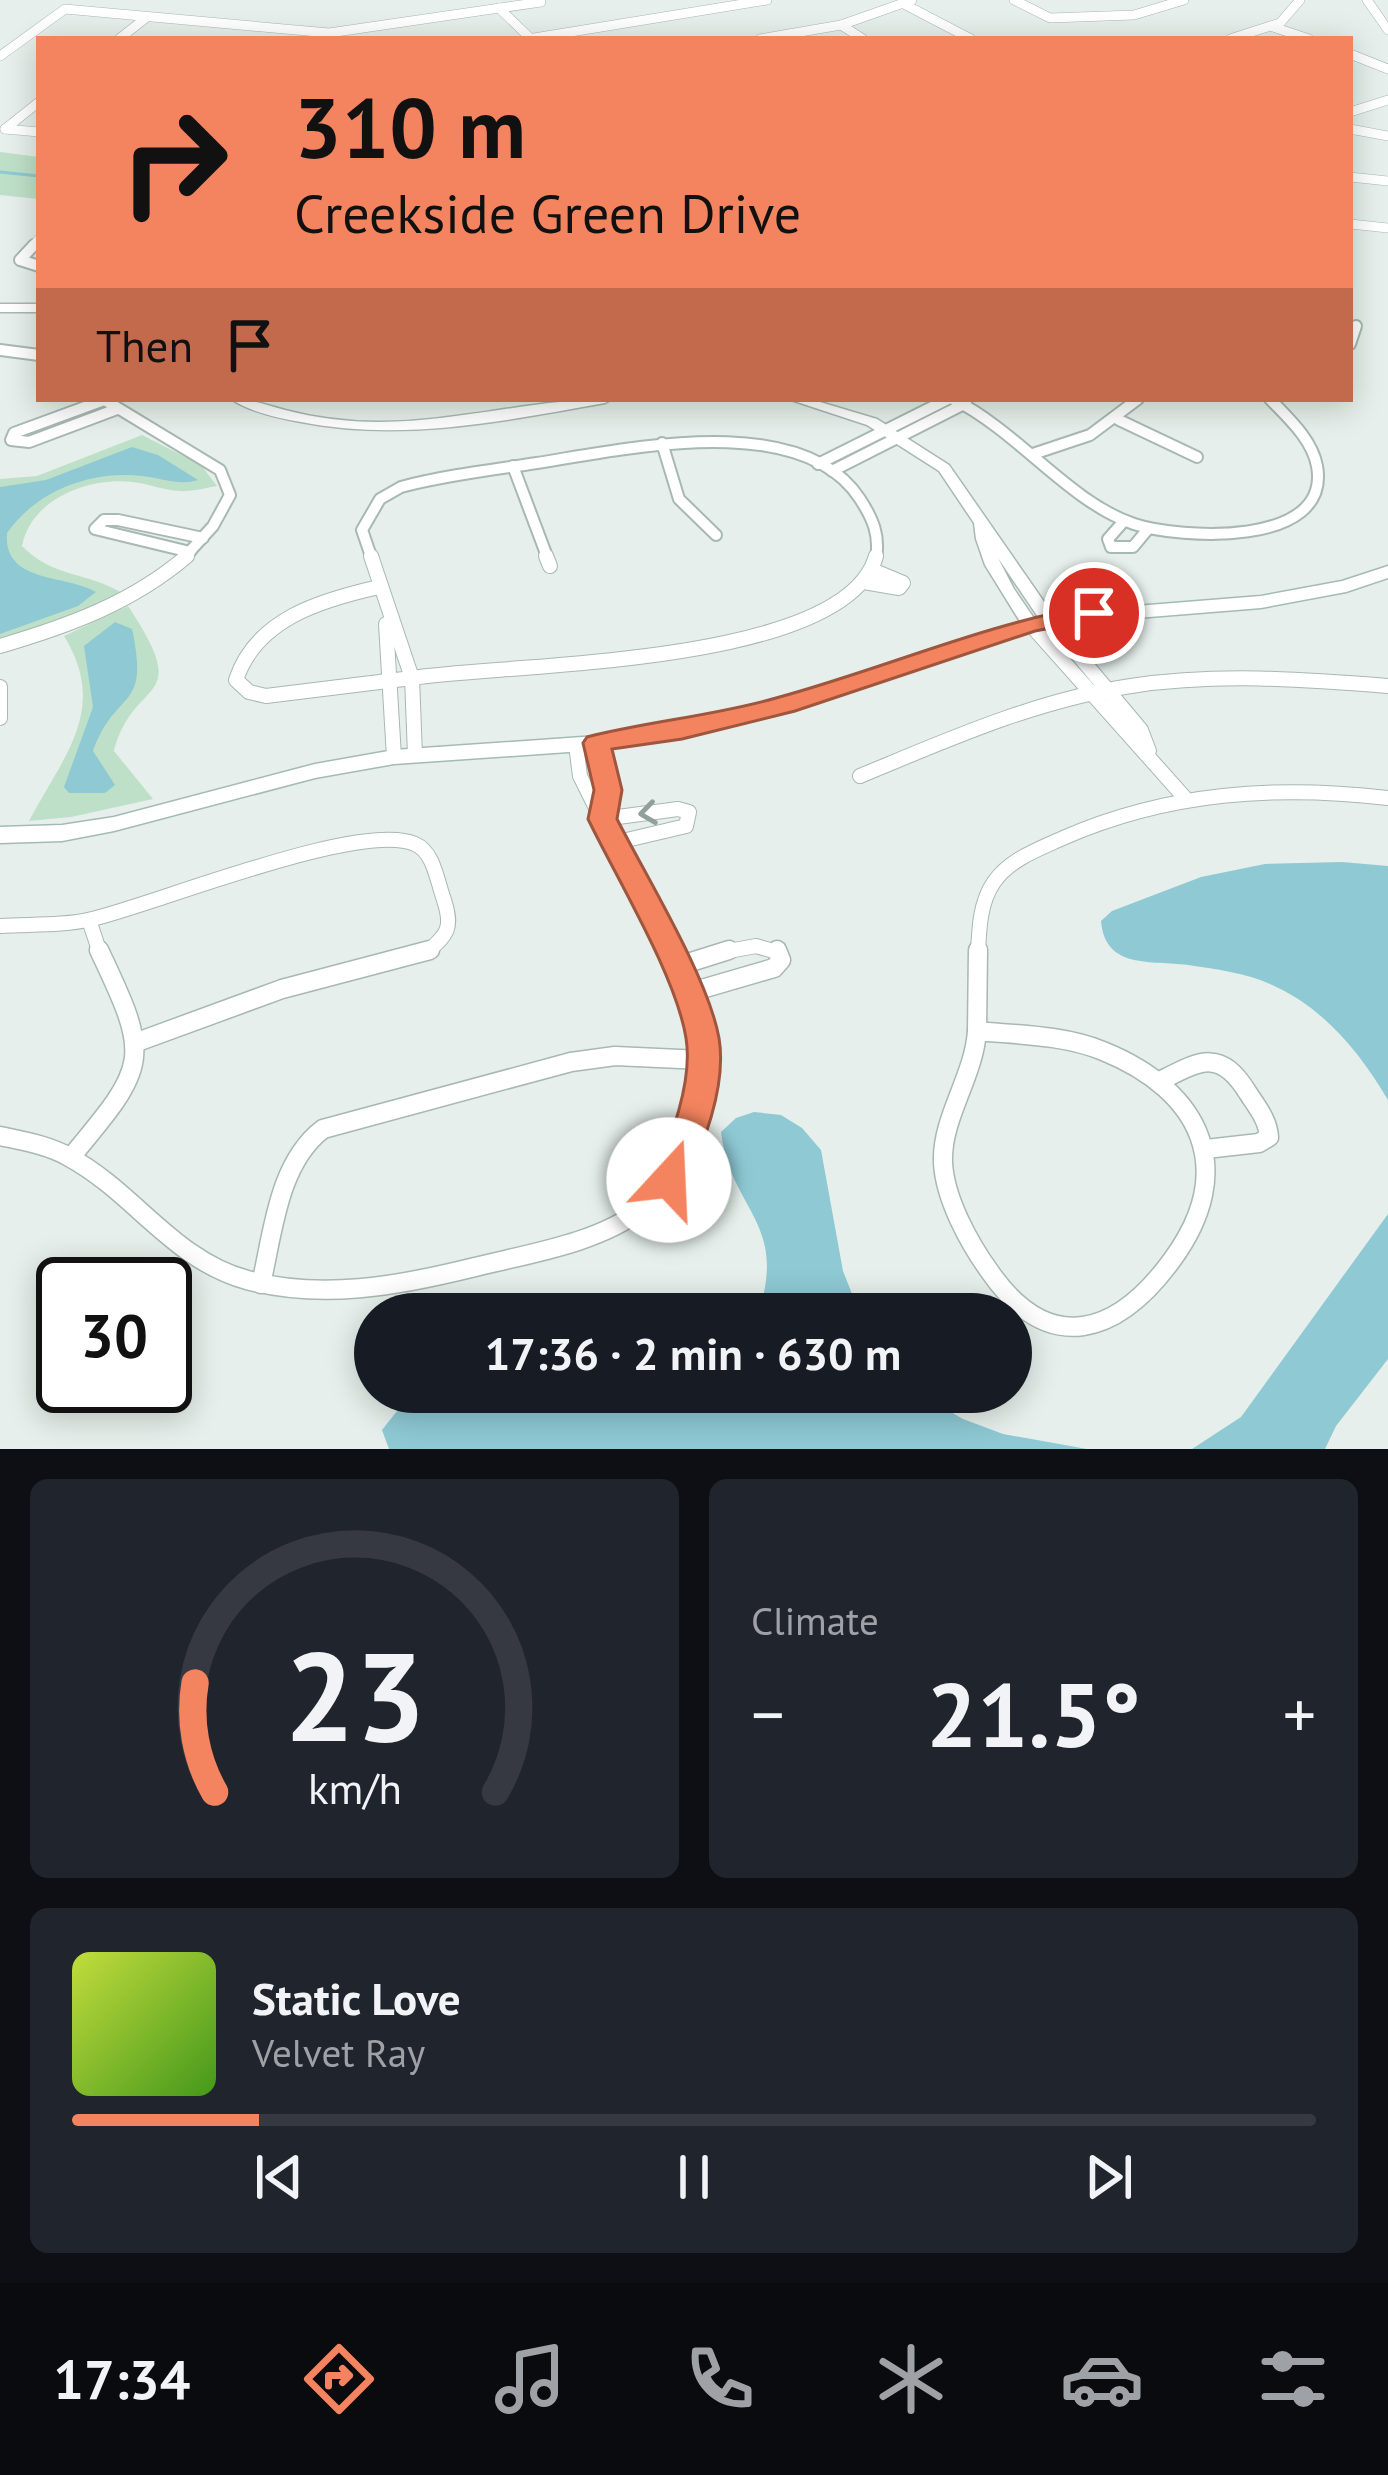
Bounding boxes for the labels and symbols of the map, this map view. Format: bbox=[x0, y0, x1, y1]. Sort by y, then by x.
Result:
pin bbox=[1043, 562, 1145, 664]
one-way arrow bbox=[638, 800, 658, 826]
position arrow bbox=[606, 1117, 732, 1243]
speed limit sign: 30 bbox=[36, 1257, 192, 1413]

